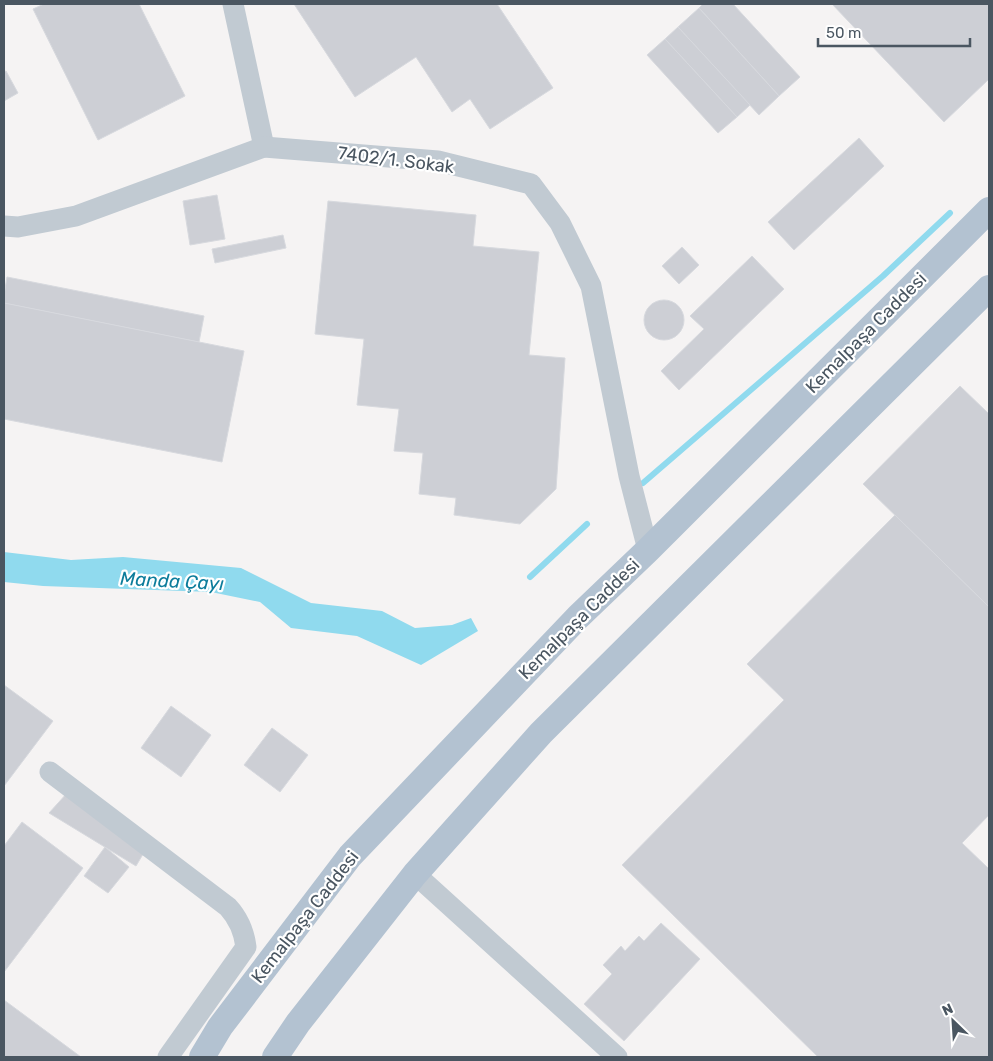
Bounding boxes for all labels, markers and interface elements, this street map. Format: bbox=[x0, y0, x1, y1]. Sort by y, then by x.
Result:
scale bar bbox=[818, 15, 970, 47]
text: 50 m bbox=[826, 24, 861, 42]
street label: 7402/1. Sokak bbox=[337, 142, 456, 178]
street label: Kemalpaşa Caddesi bbox=[801, 268, 931, 398]
street label: Kemalpaşa Caddesi bbox=[514, 554, 644, 684]
water label: Manda Çayı bbox=[120, 567, 225, 595]
street label: Kemalpaşa Caddesi bbox=[247, 846, 363, 988]
north arrow bbox=[928, 996, 978, 1046]
text: N bbox=[940, 1000, 956, 1020]

